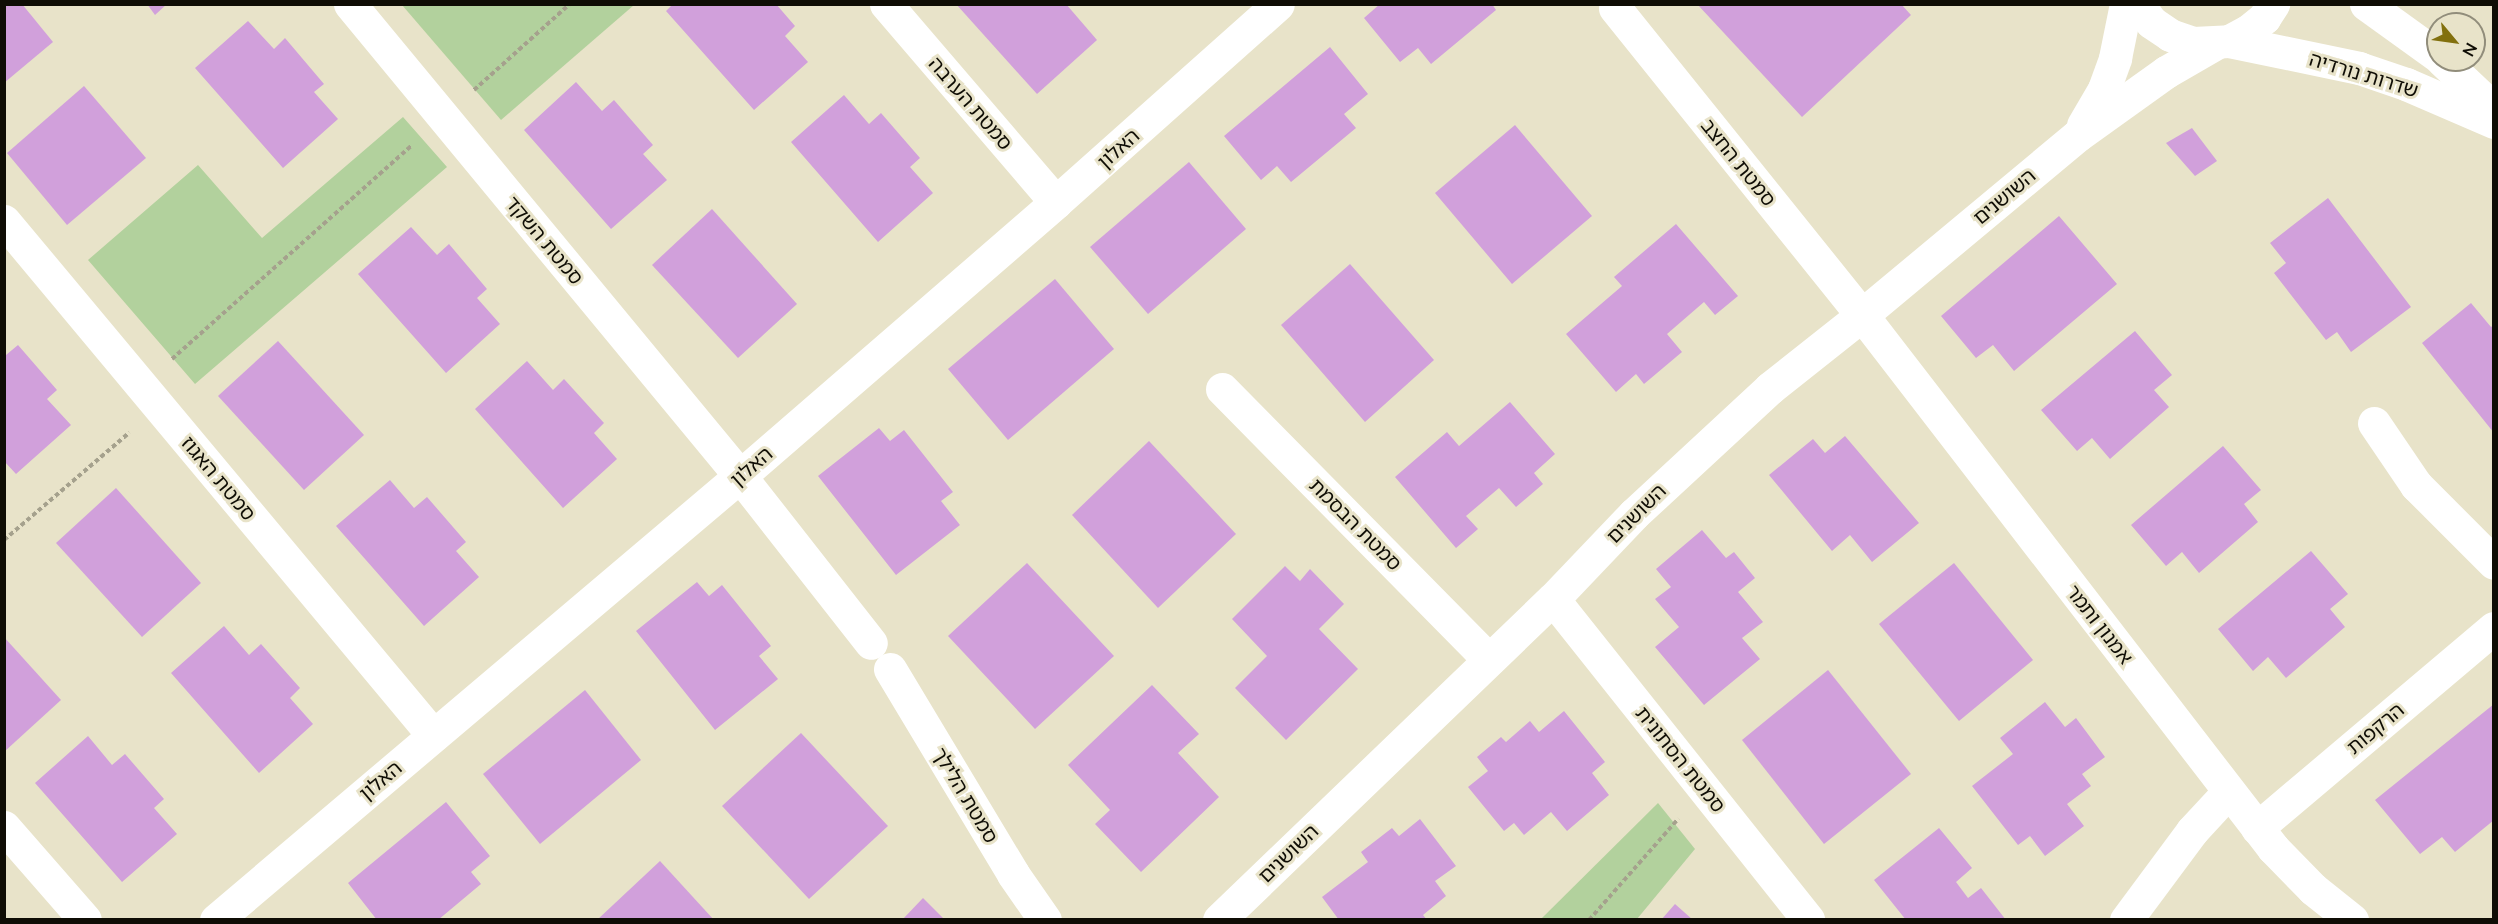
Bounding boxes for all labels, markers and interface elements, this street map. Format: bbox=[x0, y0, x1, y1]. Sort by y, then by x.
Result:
north arrow bbox=[2426, 12, 2486, 72]
text: N bbox=[2459, 40, 2482, 60]
street label: שדרות נורדיה bbox=[2307, 46, 2421, 102]
street label: סמטת הערבה bbox=[924, 52, 1018, 154]
street label: סמטת החצב bbox=[1697, 113, 1781, 211]
street label: האלון bbox=[1092, 123, 1144, 173]
street label: השושנים bbox=[1968, 163, 2040, 229]
street label: סמטת השקד bbox=[501, 191, 589, 289]
street label: סמטת האגוז bbox=[177, 431, 261, 525]
street label: האלון bbox=[725, 441, 777, 491]
street label: סמטת הבסמת bbox=[1305, 473, 1407, 575]
street label: השושנים bbox=[1601, 478, 1671, 548]
street label: אמנון ותמר bbox=[2062, 580, 2138, 668]
street label: הרקפות bbox=[2342, 697, 2408, 759]
street label: סמטת הסתונית bbox=[1631, 701, 1731, 817]
street label: סמטת הלילך bbox=[928, 743, 1004, 847]
street label: האלון bbox=[354, 755, 406, 805]
street label: השושנים bbox=[1253, 819, 1323, 887]

